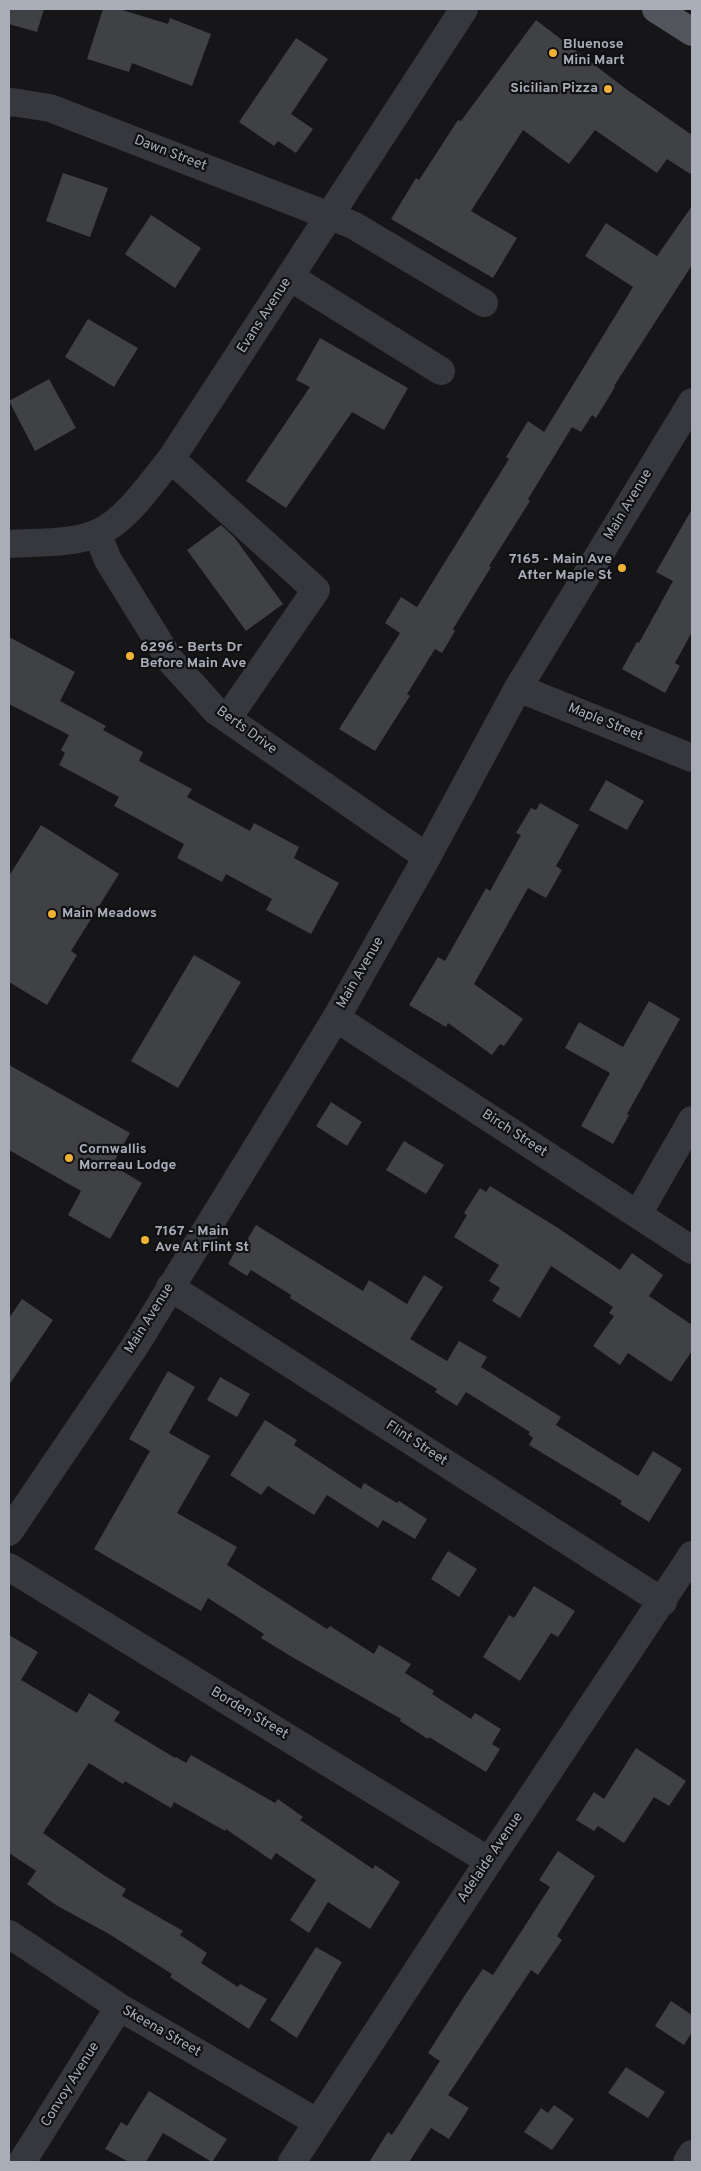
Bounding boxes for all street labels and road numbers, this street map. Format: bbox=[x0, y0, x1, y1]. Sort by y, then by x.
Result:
street label: Dawn Street bbox=[131, 132, 209, 176]
street label: Evans Avenue bbox=[234, 275, 296, 357]
street label: Main Avenue bbox=[601, 467, 657, 543]
street label: Maple Street bbox=[565, 700, 645, 746]
street label: Berts Drive bbox=[212, 703, 280, 759]
street label: Main Avenue bbox=[334, 934, 388, 1012]
street label: Birch Street bbox=[478, 1107, 550, 1161]
street label: Main Avenue bbox=[122, 1281, 178, 1357]
street label: Flint Street bbox=[382, 1418, 450, 1470]
street label: Borden Street bbox=[207, 1684, 291, 1744]
street label: Adelaide Avenue bbox=[455, 1810, 527, 1906]
street label: Skeena Street bbox=[119, 2003, 203, 2061]
street label: Convoy Avenue bbox=[38, 2039, 104, 2131]

